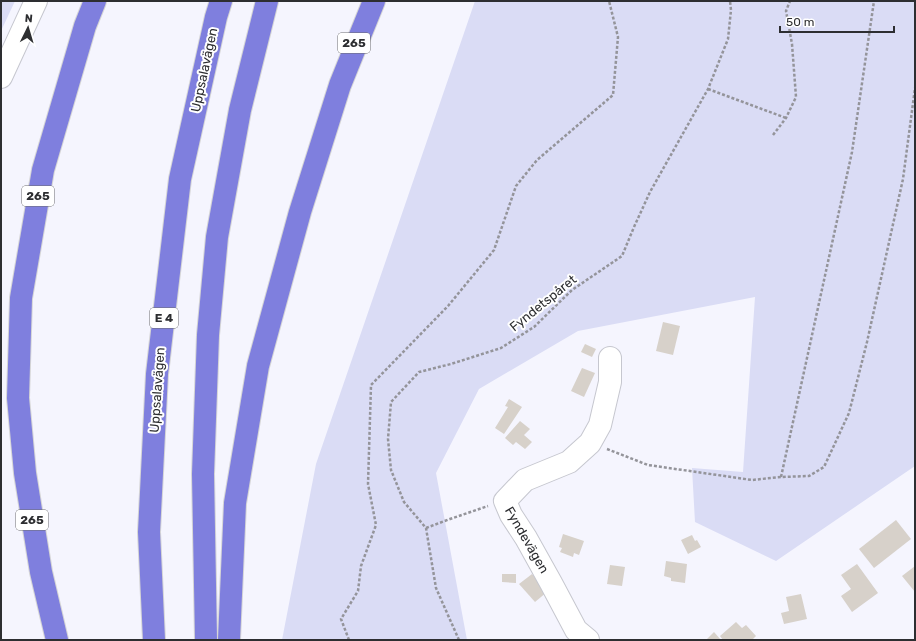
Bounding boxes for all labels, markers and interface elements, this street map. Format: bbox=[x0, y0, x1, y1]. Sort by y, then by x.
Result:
north arrow bbox=[8, 8, 48, 48]
scale bar bbox=[780, 8, 894, 34]
text: N bbox=[24, 12, 33, 25]
text: 50 m bbox=[786, 15, 814, 29]
street label: Uppsalavägen bbox=[188, 27, 221, 114]
road number: 265 bbox=[338, 33, 370, 53]
road number: 265 bbox=[22, 186, 54, 206]
street label: Fyndetspåret bbox=[507, 272, 579, 334]
road number: E 4 bbox=[150, 308, 178, 328]
street label: Uppsalavägen bbox=[147, 347, 168, 433]
street label: Fyndevägen bbox=[501, 504, 552, 576]
road number: 265 bbox=[16, 510, 48, 530]

